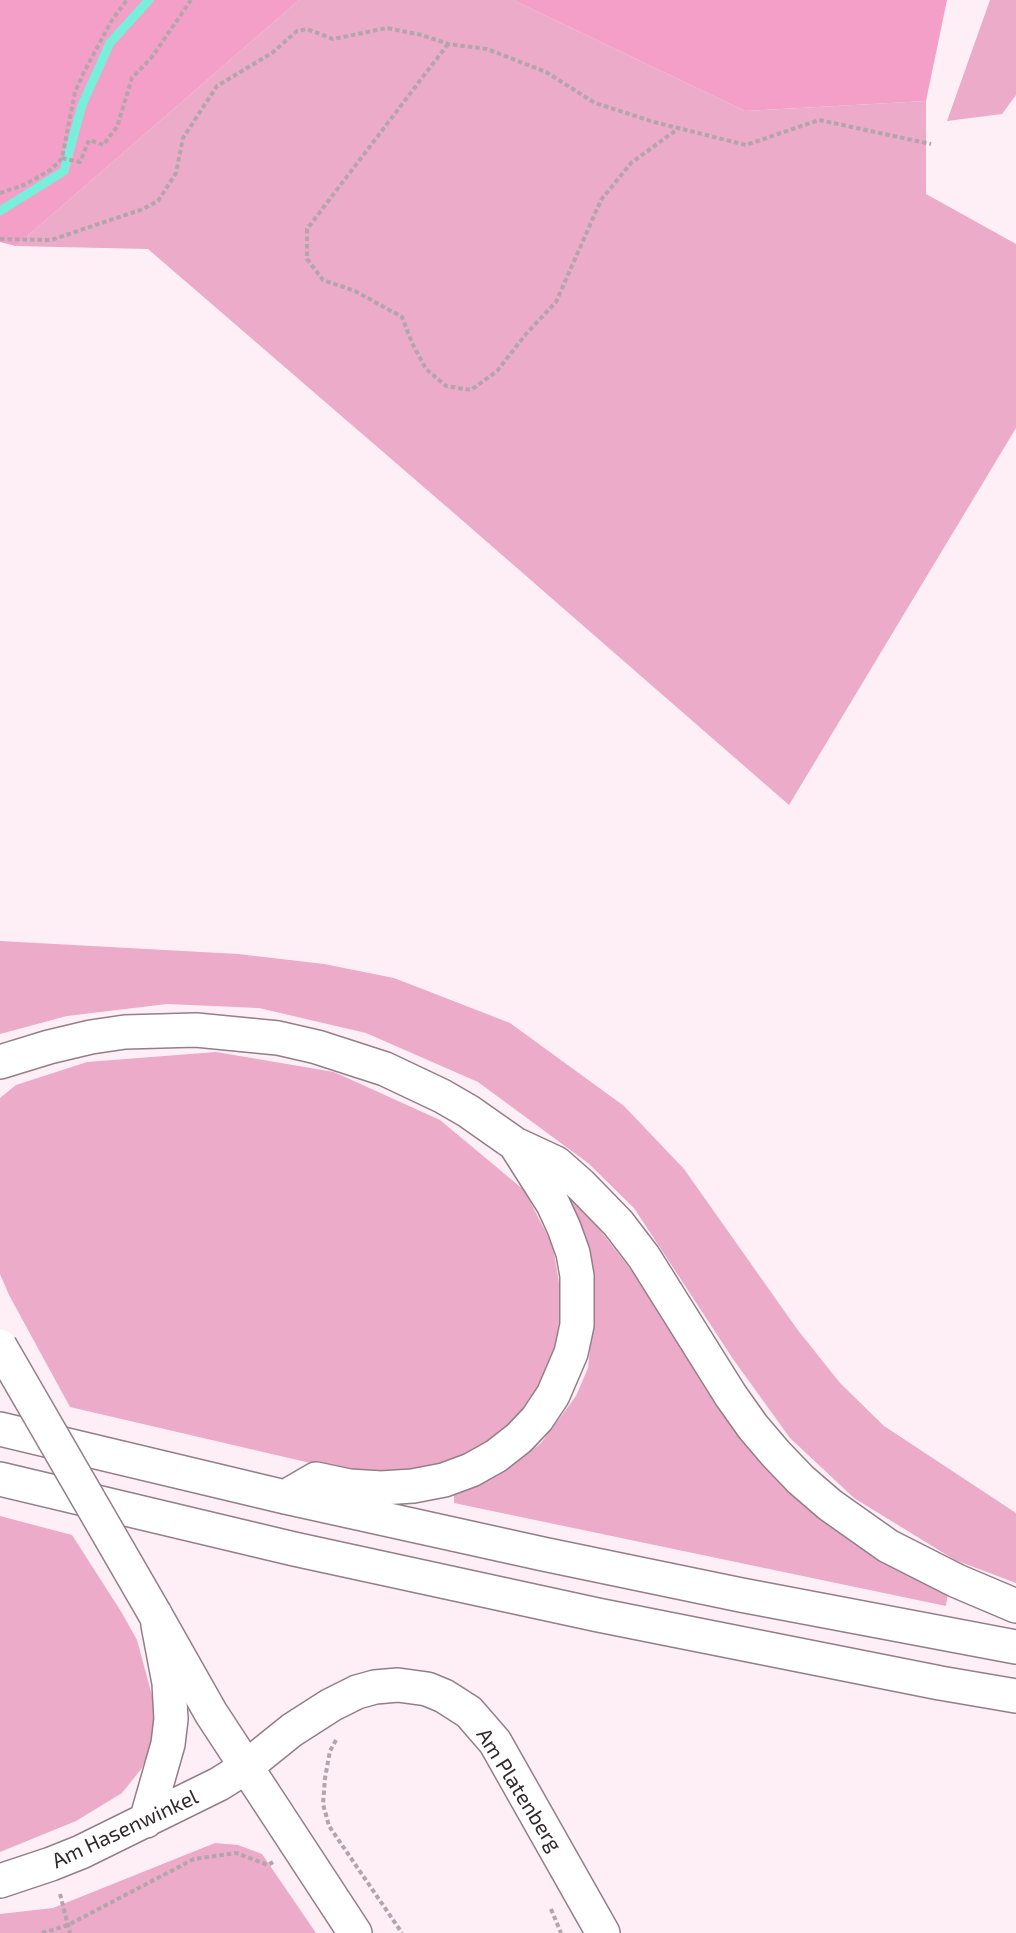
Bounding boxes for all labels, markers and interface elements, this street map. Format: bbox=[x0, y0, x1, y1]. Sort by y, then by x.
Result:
street label: Am Platenberg bbox=[471, 1724, 567, 1856]
street label: Am Hasenwinkel bbox=[48, 1784, 202, 1874]

